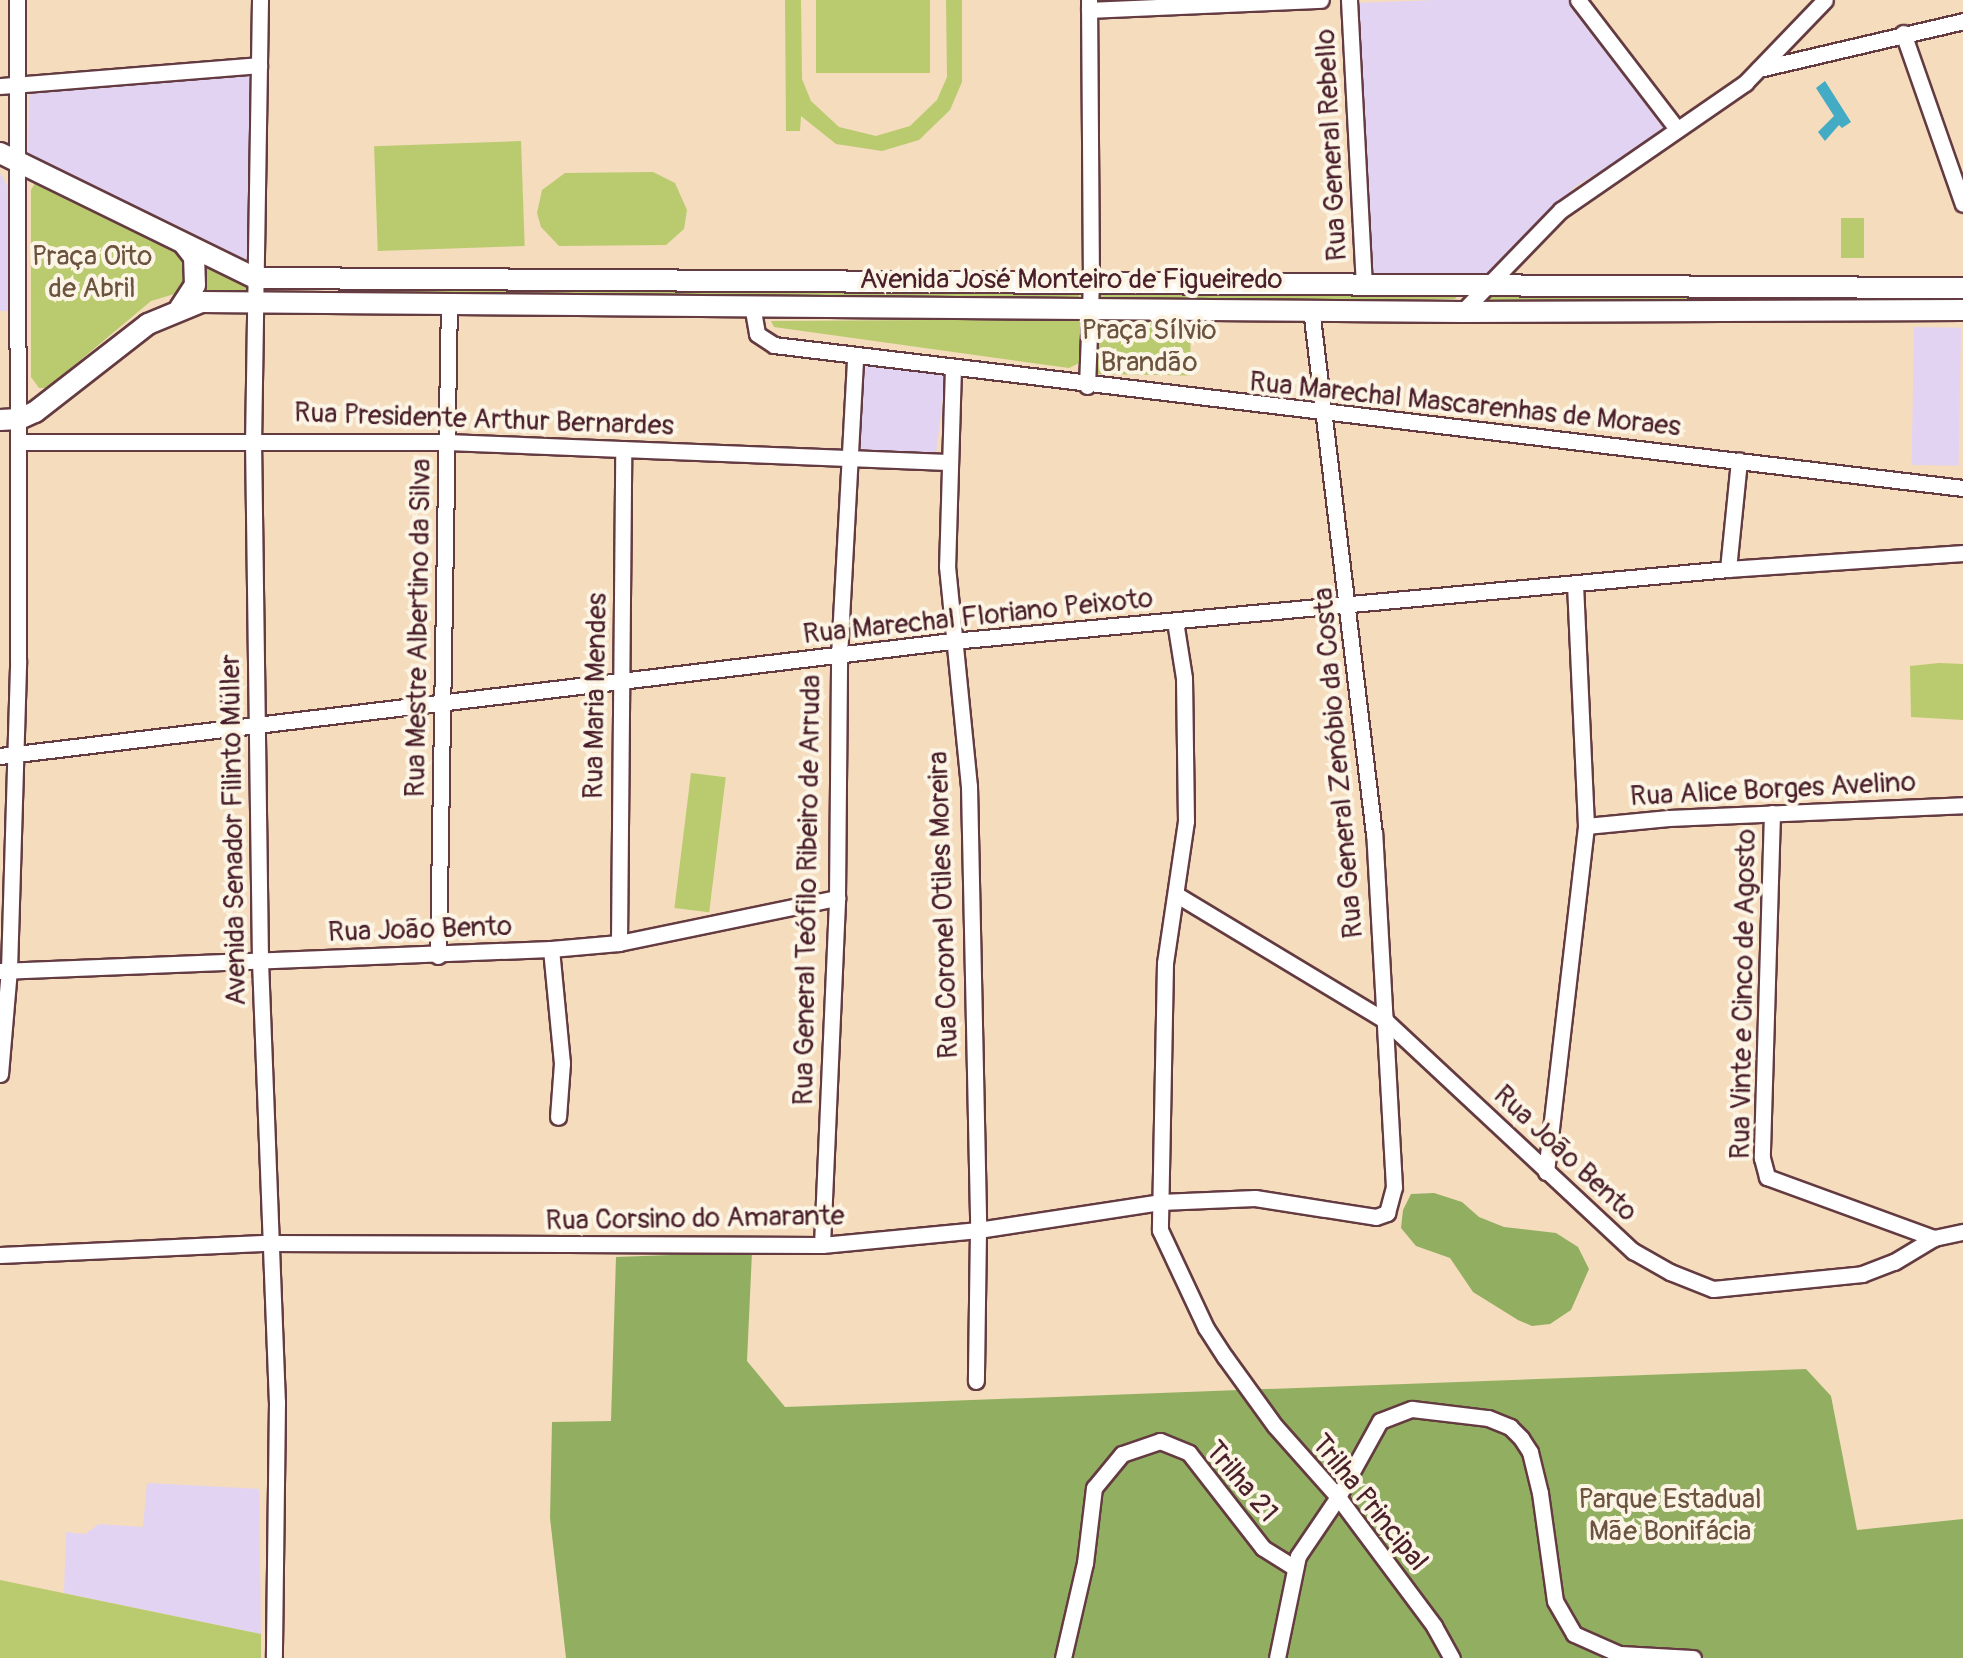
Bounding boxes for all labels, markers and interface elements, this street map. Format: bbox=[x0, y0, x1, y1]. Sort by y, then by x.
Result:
street label: Rua General Rebello bbox=[1309, 28, 1355, 262]
park label: Praça Oito de Abril bbox=[32, 240, 152, 306]
street label: Avenida José Monteiro de Figueiredo bbox=[859, 263, 1283, 297]
park label: Praça Sílvio Brandão bbox=[1082, 314, 1216, 380]
street label: Rua Marechal Mascarenhas de Moraes bbox=[1248, 366, 1682, 444]
street label: Rua Presidente Arthur Bernardes bbox=[294, 397, 674, 443]
street label: Rua Mestre Albertino da Silva bbox=[399, 458, 439, 798]
street label: Rua Marechal Floriano Peixoto bbox=[801, 582, 1155, 652]
street label: Rua General Zenóbio da Costa bbox=[1307, 586, 1371, 940]
street label: Rua Maria Mendes bbox=[577, 593, 615, 799]
street label: Avenida Senador Filinto Müller bbox=[214, 654, 254, 1006]
street label: Rua General Teófilo Ribeiro de Arruda bbox=[787, 674, 829, 1106]
street label: Rua Coronel Otiles Moreira bbox=[922, 751, 966, 1059]
street label: Rua Alice Borges Avelino bbox=[1629, 766, 1917, 814]
street label: Rua Vinte e Cinco de Agosto bbox=[1724, 828, 1764, 1160]
street label: Rua João Bento bbox=[327, 910, 513, 950]
street label: Rua João Bento bbox=[1486, 1079, 1644, 1229]
street label: Rua Corsino do Amarante bbox=[545, 1200, 845, 1238]
street label: Trilha Principal bbox=[1304, 1428, 1434, 1578]
street label: Trilha 21 bbox=[1198, 1435, 1284, 1529]
park label: Parque Estadual Mãe Bonifácia bbox=[1578, 1483, 1762, 1549]

